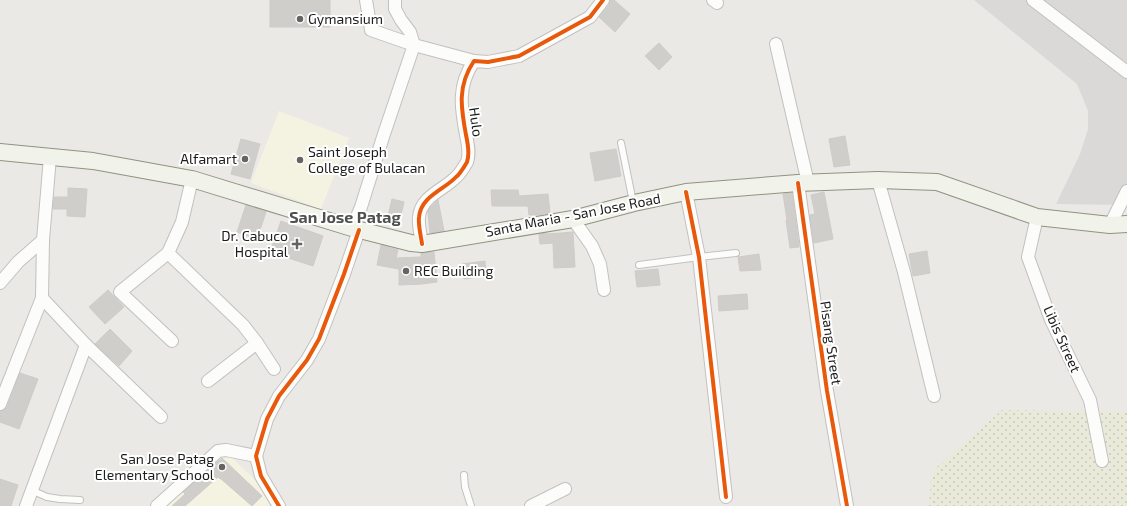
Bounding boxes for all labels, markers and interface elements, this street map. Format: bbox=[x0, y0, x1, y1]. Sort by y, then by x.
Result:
place label: Gymansium bbox=[308, 10, 383, 27]
marker: Gymansium bbox=[295, 14, 305, 24]
street label: Hulo bbox=[466, 106, 487, 138]
place label: Saint Joseph College of Bulacan bbox=[308, 143, 425, 176]
place label: Alfamart bbox=[180, 150, 237, 167]
marker: Alfamart bbox=[240, 154, 250, 164]
marker: Saint Joseph College of Bulacan bbox=[295, 155, 305, 165]
street label: Santa Maria - San Jose Road bbox=[484, 189, 662, 240]
district label: San Jose Patag bbox=[289, 207, 401, 226]
place label: Dr. Cabuco Hospital bbox=[221, 227, 289, 260]
marker: Dr. Cabuco Hospital bbox=[291, 238, 303, 250]
place label: REC Building bbox=[414, 262, 493, 279]
marker: REC Building bbox=[401, 266, 411, 276]
street label: Pisang Street bbox=[817, 300, 846, 386]
street label: Libis Street bbox=[1040, 303, 1085, 375]
place label: San Jose Patag Elementary School bbox=[95, 450, 215, 483]
marker: San Jose Patag Elementary School bbox=[217, 462, 227, 472]

